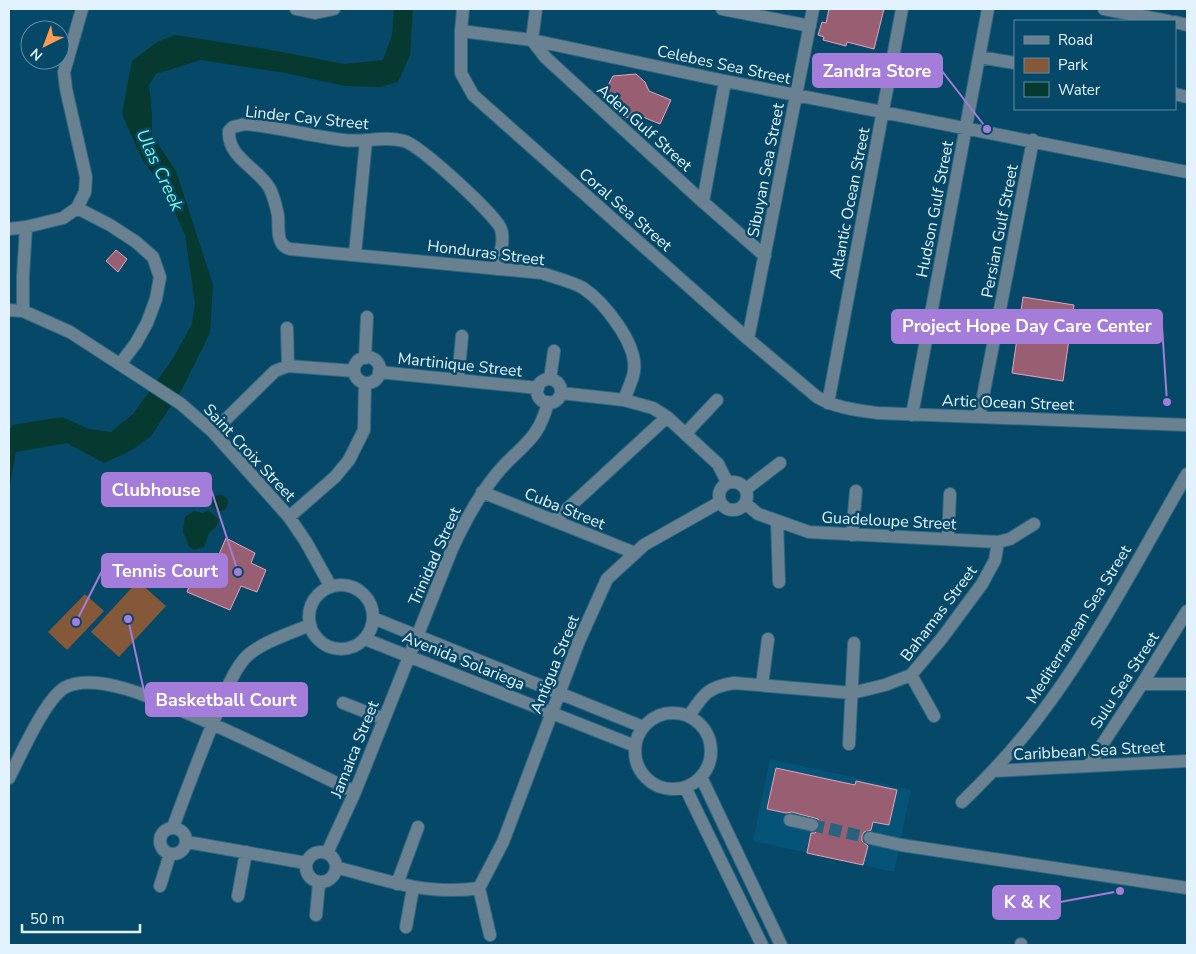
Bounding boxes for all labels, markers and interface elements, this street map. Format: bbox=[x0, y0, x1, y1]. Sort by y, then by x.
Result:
north arrow bbox=[20, 20, 70, 70]
legend bbox=[1014, 20, 1176, 110]
text: Road bbox=[1058, 30, 1093, 50]
street label: Celebes Sea Street bbox=[655, 40, 793, 90]
text: N bbox=[26, 44, 47, 65]
callout: Zandra Store bbox=[813, 54, 942, 87]
text: Park bbox=[1058, 55, 1088, 75]
text: Zandra Store bbox=[823, 59, 932, 83]
street label: Aden Gulf Street bbox=[592, 79, 697, 177]
text: Water bbox=[1058, 80, 1101, 100]
street label: Linder Cay Street bbox=[244, 101, 370, 135]
street label: Sibuyan Sea Street bbox=[742, 101, 790, 239]
water label: Ulas Creek bbox=[131, 125, 190, 216]
street label: Atlantic Ocean Street bbox=[825, 125, 876, 281]
street label: Hudson Gulf Street bbox=[911, 139, 959, 279]
street label: Persian Gulf Street bbox=[976, 162, 1024, 300]
street label: Coral Sea Street bbox=[574, 163, 677, 257]
street label: Honduras Street bbox=[426, 235, 546, 271]
callout: Project Hope Day Care Center bbox=[892, 310, 1162, 343]
text: Project Hope Day Care Center bbox=[902, 314, 1152, 338]
street label: Martinique Street bbox=[397, 348, 524, 383]
street label: Artic Ocean Street bbox=[942, 390, 1075, 416]
street label: Saint Croix Street bbox=[198, 399, 301, 507]
callout: Clubhouse bbox=[102, 473, 211, 506]
text: Clubhouse bbox=[111, 478, 201, 502]
street label: Cuba Street bbox=[521, 483, 609, 535]
street label: Trinidad Street bbox=[403, 503, 467, 609]
street label: Guadeloupe Street bbox=[821, 506, 957, 536]
street label: Mediterranean Sea Street bbox=[1021, 541, 1137, 708]
callout: Tennis Court bbox=[102, 554, 227, 587]
text: Tennis Court bbox=[112, 559, 218, 583]
street label: Bahamas Street bbox=[896, 561, 982, 666]
street label: Antigua Street bbox=[525, 611, 585, 717]
street label: Avenida Solariega bbox=[399, 626, 528, 696]
street label: Sulu Sea Street bbox=[1085, 628, 1165, 733]
callout: Basketball Court bbox=[146, 683, 307, 716]
text: Basketball Court bbox=[156, 688, 297, 712]
street label: Jamaica Street bbox=[325, 697, 385, 802]
street label: Caribbean Sea Street bbox=[1013, 736, 1166, 766]
callout: K & K bbox=[993, 886, 1060, 919]
text: K & K bbox=[1004, 890, 1051, 914]
scale bar bbox=[22, 902, 140, 934]
text: 50 m bbox=[30, 909, 65, 929]

